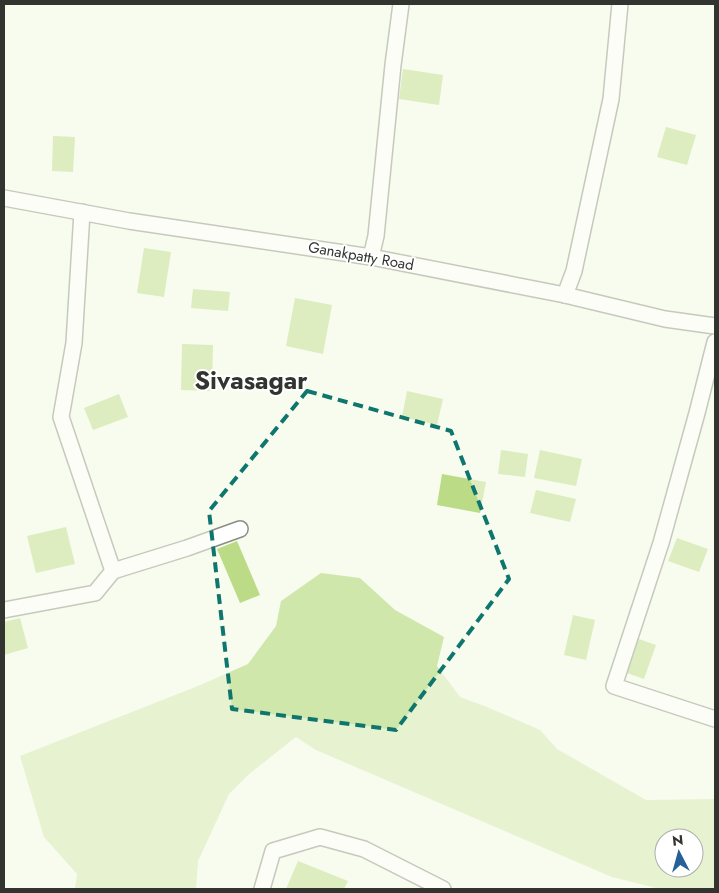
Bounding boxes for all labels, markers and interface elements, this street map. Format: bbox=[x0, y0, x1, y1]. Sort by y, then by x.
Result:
street label: Ganakpatty Road bbox=[306, 236, 416, 276]
district label: Sivasagar bbox=[194, 362, 308, 398]
north arrow bbox=[654, 828, 704, 878]
text: N bbox=[671, 830, 684, 851]

